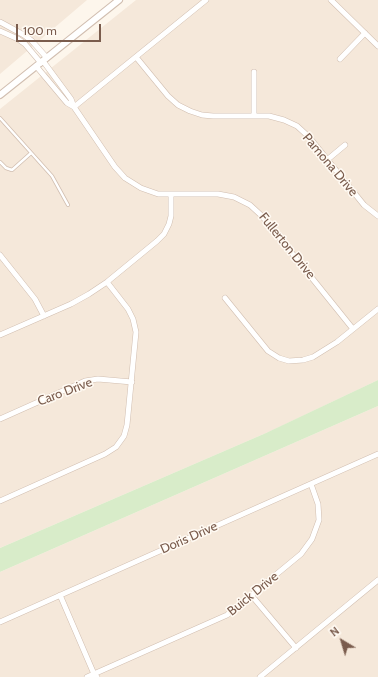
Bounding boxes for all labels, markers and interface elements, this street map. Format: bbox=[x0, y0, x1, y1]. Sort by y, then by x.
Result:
scale bar bbox=[18, 16, 103, 42]
text: 100 m bbox=[23, 23, 57, 38]
street label: Pamona Drive bbox=[299, 130, 361, 200]
street label: Fullerton Drive bbox=[256, 210, 318, 282]
street label: Caro Drive bbox=[35, 374, 95, 410]
street label: Doris Drive bbox=[158, 518, 220, 558]
street label: Buick Drive bbox=[224, 569, 282, 619]
north arrow bbox=[322, 621, 362, 661]
text: N bbox=[327, 624, 342, 639]

